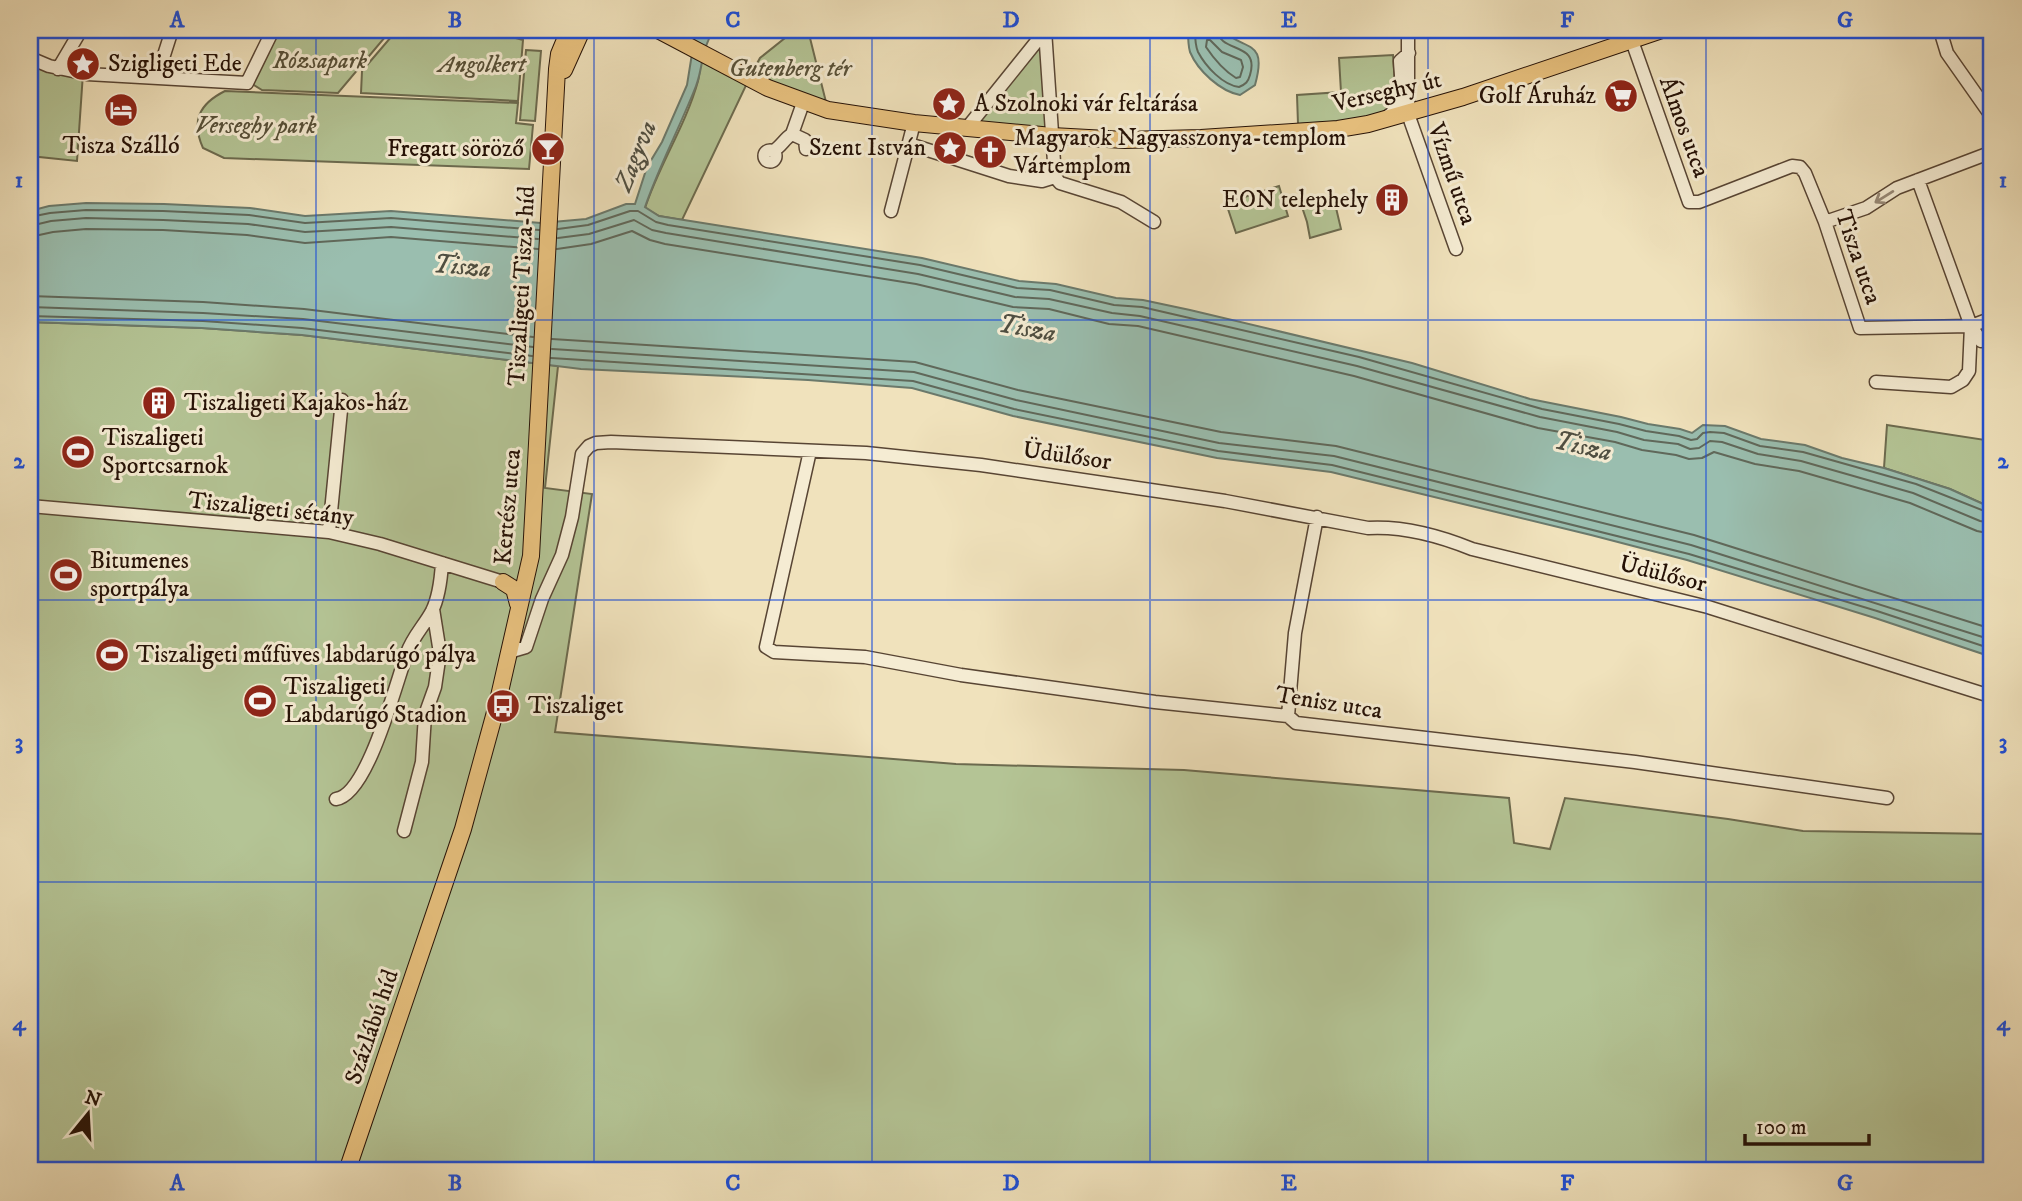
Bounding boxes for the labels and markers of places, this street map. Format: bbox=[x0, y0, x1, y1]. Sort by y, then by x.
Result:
place icon: Szigligeti Ede bbox=[64, 45, 102, 83]
place label: Szigligeti Ede bbox=[108, 49, 242, 79]
supermarket icon: Golf Áruház bbox=[1602, 77, 1640, 115]
place label: Golf Áruház bbox=[1479, 80, 1597, 111]
place icon: A Szolnoki vár feltárása bbox=[930, 85, 968, 123]
place label: A Szolnoki vár feltárása bbox=[974, 89, 1199, 119]
hotel icon: Tisza Szálló bbox=[102, 91, 140, 129]
place label: Magyarok Nagyasszonya-templom Vártemplom bbox=[1013, 123, 1346, 181]
place icon: Szent István bbox=[931, 129, 969, 167]
bar icon: Fregatt söröző bbox=[529, 130, 567, 168]
place label: Tisza Szálló bbox=[62, 131, 180, 161]
place label: Szent István bbox=[809, 133, 926, 163]
church icon: Magyarok Nagyasszonya-templom Vártemplom bbox=[971, 133, 1009, 171]
place label: Fregatt söröző bbox=[387, 134, 524, 164]
building icon: EON telephely bbox=[1373, 181, 1411, 219]
place label: EON telephely bbox=[1222, 185, 1369, 215]
building icon: Tiszaligeti Kajakos-ház bbox=[140, 384, 178, 422]
place label: Tiszaligeti Kajakos-ház bbox=[184, 388, 409, 418]
place label: Tiszaligeti Sportcsarnok bbox=[102, 423, 228, 481]
sports icon: Tiszaligeti Sportcsarnok bbox=[59, 433, 97, 471]
place label: Bitumenes sportpálya bbox=[90, 546, 190, 604]
sports icon: Bitumenes sportpálya bbox=[47, 556, 85, 594]
sports icon: Tiszaligeti műfüves labdarúgó pálya bbox=[93, 636, 131, 674]
place label: Tiszaligeti műfüves labdarúgó pálya bbox=[136, 640, 477, 670]
place label: Tiszaligeti Labdarúgó Stadion bbox=[284, 672, 467, 730]
sports icon: Tiszaligeti Labdarúgó Stadion bbox=[241, 682, 279, 720]
bus stop icon: Tiszaliget bbox=[484, 687, 522, 725]
place label: Tiszaliget bbox=[528, 691, 624, 721]

